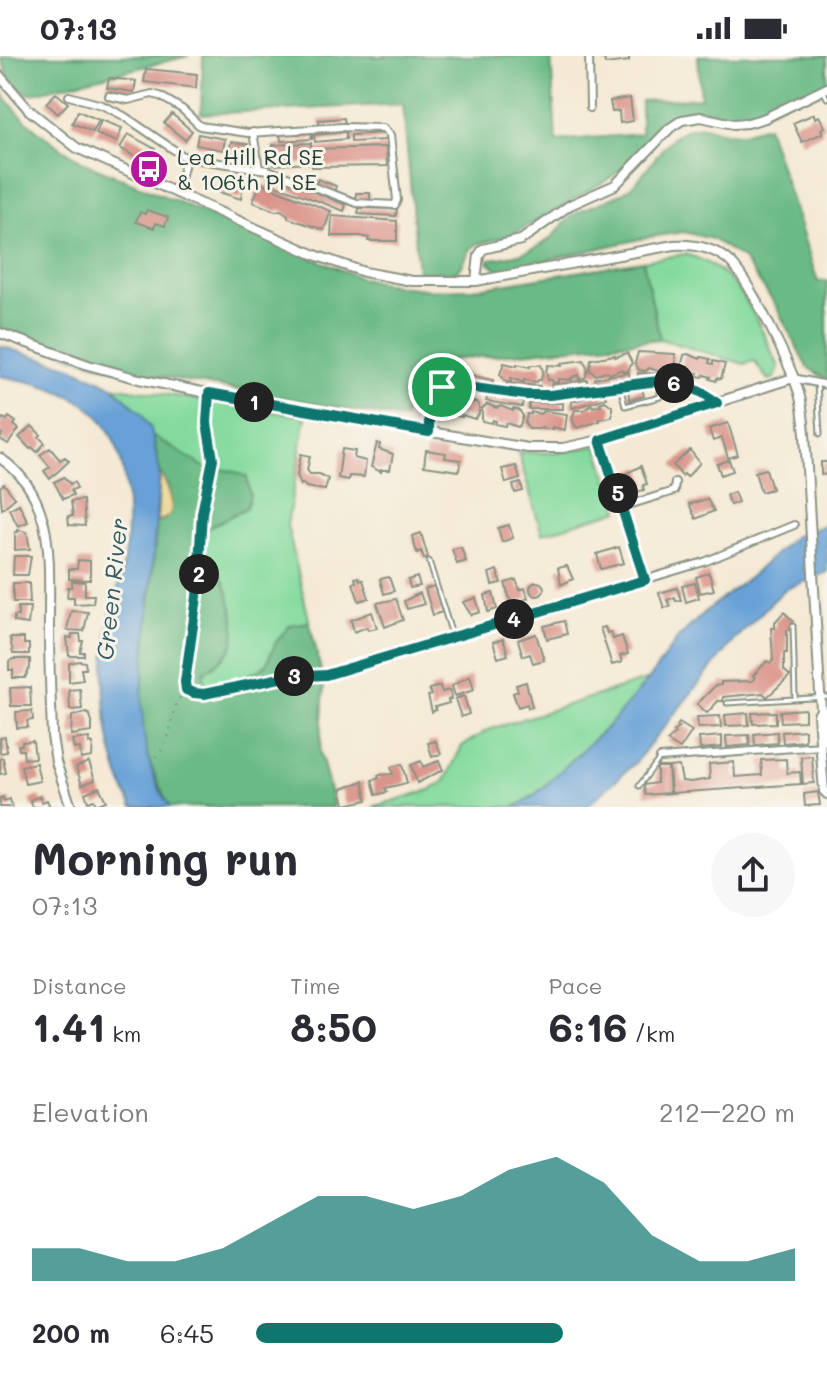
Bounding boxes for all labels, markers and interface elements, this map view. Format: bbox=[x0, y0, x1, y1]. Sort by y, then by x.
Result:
text: 07:13 bbox=[40, 8, 117, 48]
place label: Lea Hill Rd SE & 106th Pl SE bbox=[177, 142, 324, 196]
bus stop icon: Lea Hill Rd SE & 106th Pl SE bbox=[128, 148, 170, 190]
pin bbox=[408, 353, 476, 421]
pin: 6 bbox=[654, 363, 694, 403]
icon: arrive bbox=[420, 365, 464, 409]
text: 6 bbox=[667, 368, 681, 397]
pin: 1 bbox=[234, 382, 274, 422]
text: 1 bbox=[249, 387, 259, 416]
pin: 5 bbox=[598, 473, 638, 513]
text: 5 bbox=[612, 478, 624, 507]
water label: Green River bbox=[88, 516, 134, 662]
pin: 2 bbox=[179, 554, 219, 594]
text: 2 bbox=[193, 559, 205, 588]
pin: 4 bbox=[494, 599, 534, 639]
text: 4 bbox=[507, 604, 521, 633]
pin: 3 bbox=[274, 656, 314, 696]
text: 3 bbox=[287, 661, 301, 690]
text: Morning run bbox=[32, 829, 298, 886]
button: share bbox=[711, 833, 795, 917]
text: 07:13 bbox=[32, 888, 97, 922]
text: Distance bbox=[32, 971, 127, 1000]
text: Time bbox=[290, 971, 340, 1000]
text: Pace bbox=[549, 971, 602, 1000]
text: 1.41 bbox=[32, 1000, 105, 1052]
text: 8:50 bbox=[290, 1000, 377, 1052]
text: 6:16 bbox=[549, 1000, 627, 1052]
text: km bbox=[105, 1019, 141, 1048]
text: /km bbox=[627, 1019, 675, 1048]
text: Elevation bbox=[32, 1095, 149, 1129]
text: 212–220 m bbox=[659, 1095, 795, 1129]
text: 200 m bbox=[32, 1316, 110, 1350]
text: 6:45 bbox=[160, 1316, 214, 1350]

